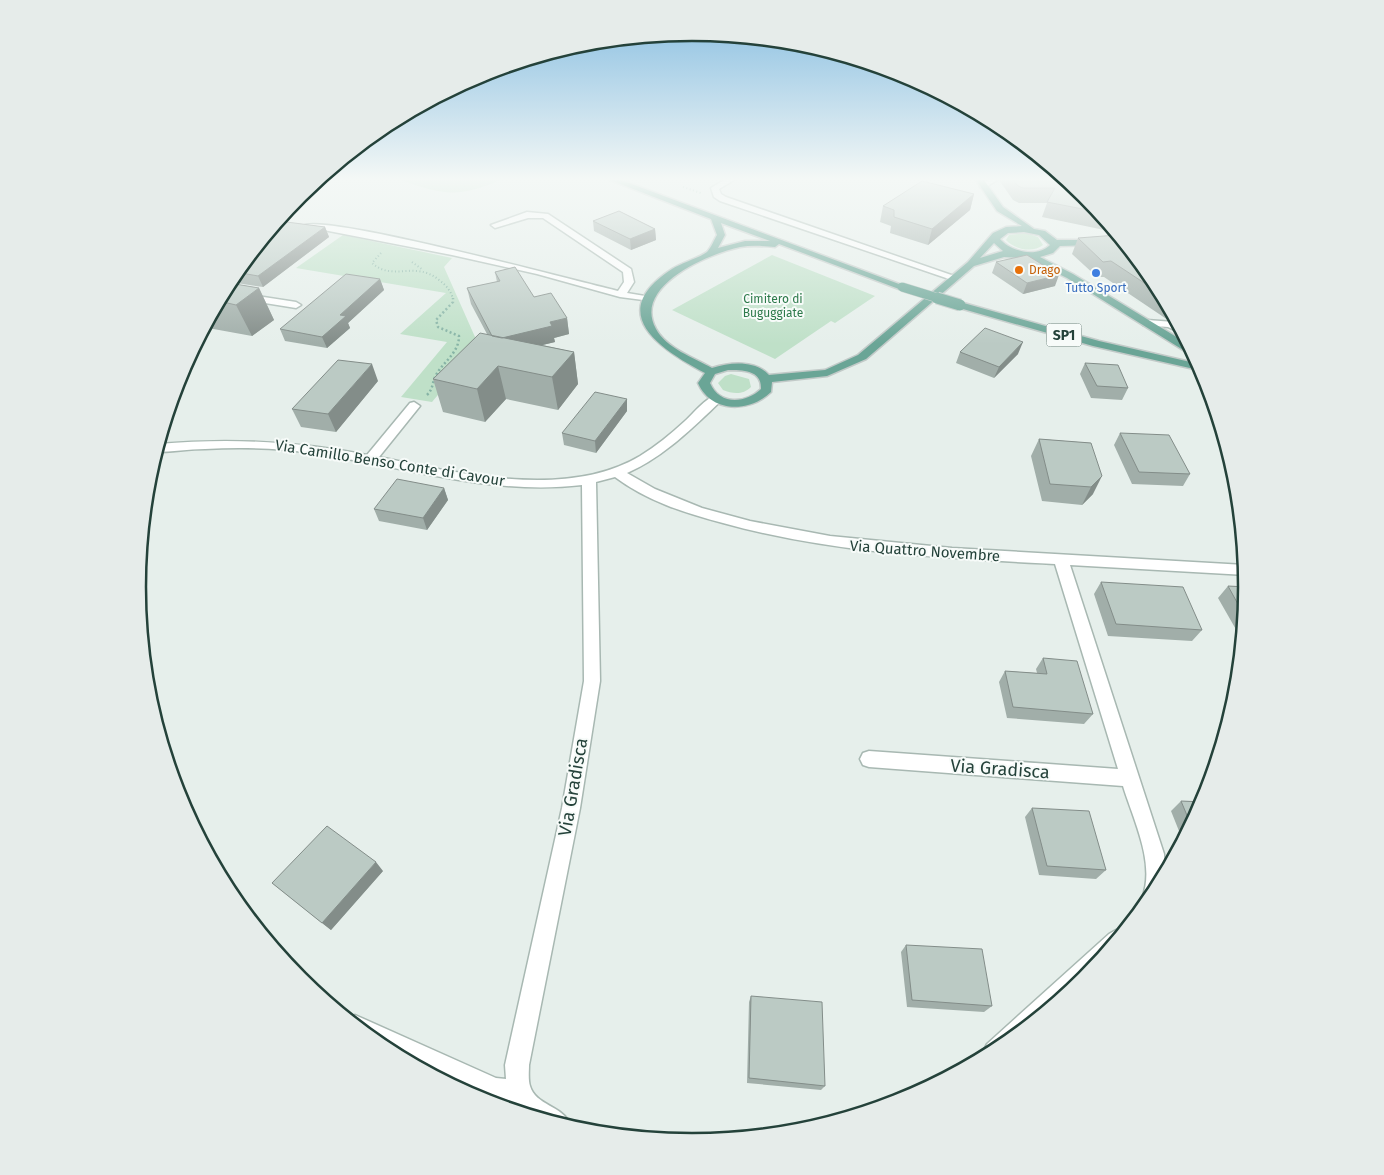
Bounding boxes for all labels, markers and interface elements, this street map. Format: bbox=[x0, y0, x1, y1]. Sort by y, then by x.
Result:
place label: Drago bbox=[1029, 263, 1060, 277]
marker: Drago bbox=[1013, 264, 1025, 276]
marker: Tutto Sport bbox=[1090, 267, 1102, 279]
place label: Tutto Sport bbox=[1065, 281, 1127, 295]
park label: Cimitero di Buguggiate bbox=[743, 292, 803, 320]
road number: SP1 bbox=[1046, 324, 1082, 346]
street label: Via Camillo Benso Conte di Cavour bbox=[274, 436, 506, 490]
street label: Via Quattro Novembre bbox=[849, 537, 1001, 565]
street label: Via Gradisca bbox=[554, 736, 592, 838]
street label: Via Gradisca bbox=[950, 755, 1050, 783]

